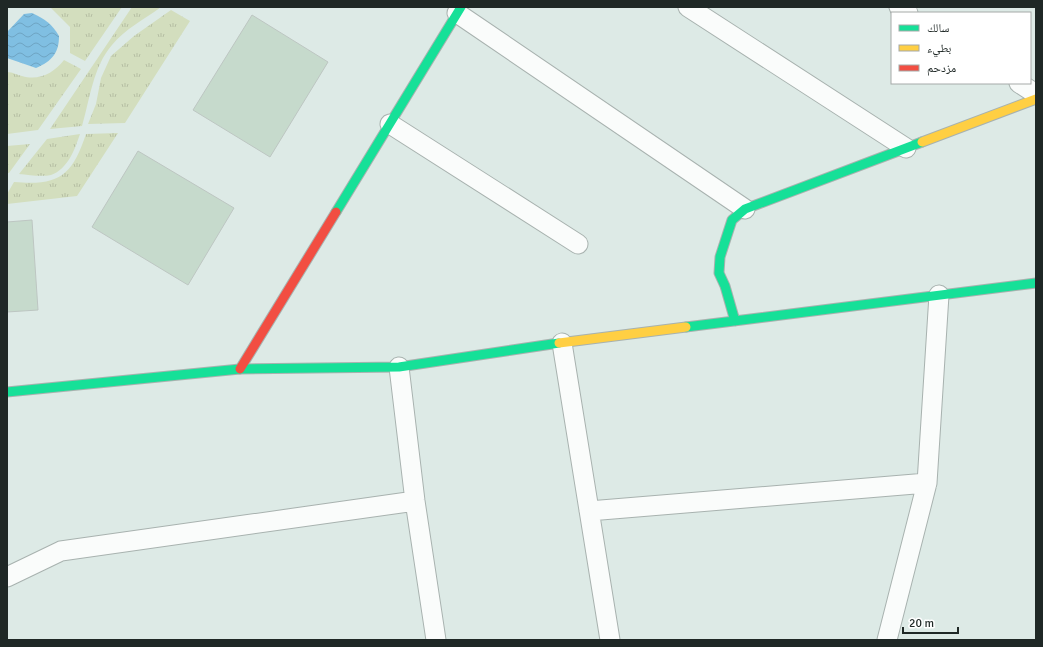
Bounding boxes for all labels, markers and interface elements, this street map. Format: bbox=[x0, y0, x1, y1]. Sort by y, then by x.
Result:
legend bbox=[891, 12, 1031, 84]
text: سالك bbox=[927, 21, 949, 36]
text: بطيء bbox=[927, 41, 951, 58]
text: مزدحم bbox=[927, 61, 956, 76]
scale bar bbox=[903, 609, 958, 635]
text: 20 m bbox=[909, 616, 934, 631]

